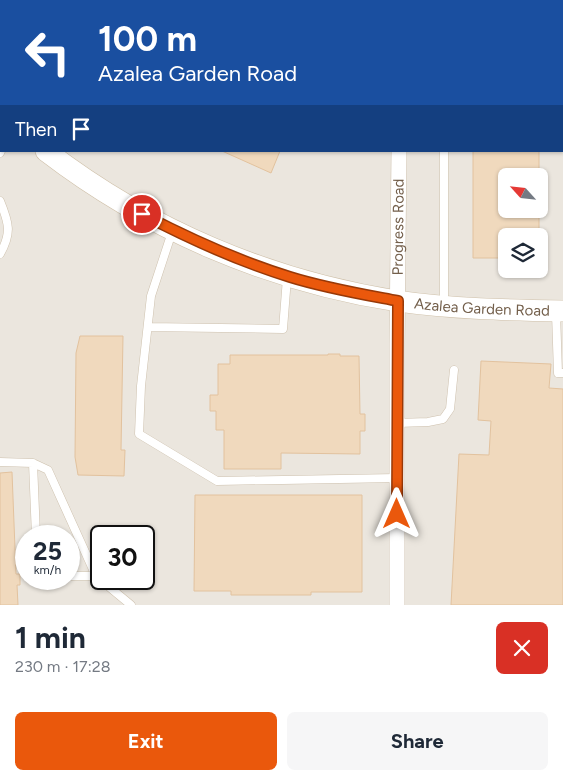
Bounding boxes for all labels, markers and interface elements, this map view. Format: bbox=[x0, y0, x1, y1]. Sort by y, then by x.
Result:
text: 100 m bbox=[98, 18, 197, 60]
icon: left bbox=[15, 20, 80, 85]
text: Azalea Garden Road bbox=[98, 60, 297, 87]
icon: arrive bbox=[67, 115, 95, 143]
text: Then bbox=[15, 118, 57, 141]
north arrow bbox=[498, 168, 548, 218]
map controls bbox=[498, 168, 548, 278]
street label: Progress Road bbox=[389, 179, 408, 275]
pin bbox=[121, 193, 163, 235]
icon: arrive bbox=[128, 200, 156, 228]
button: layers bbox=[498, 228, 548, 278]
street label: Azalea Garden Road bbox=[413, 294, 550, 320]
position arrow bbox=[370, 487, 422, 539]
speed limit sign: 30 bbox=[90, 525, 155, 590]
text: 25 bbox=[33, 536, 62, 566]
text: km/h bbox=[34, 563, 61, 577]
text: 1 min bbox=[15, 619, 86, 656]
button: close bbox=[496, 622, 548, 674]
text: 230 m · 17:28 bbox=[15, 657, 110, 676]
button: Exit bbox=[15, 712, 277, 770]
button: Share bbox=[287, 712, 548, 770]

